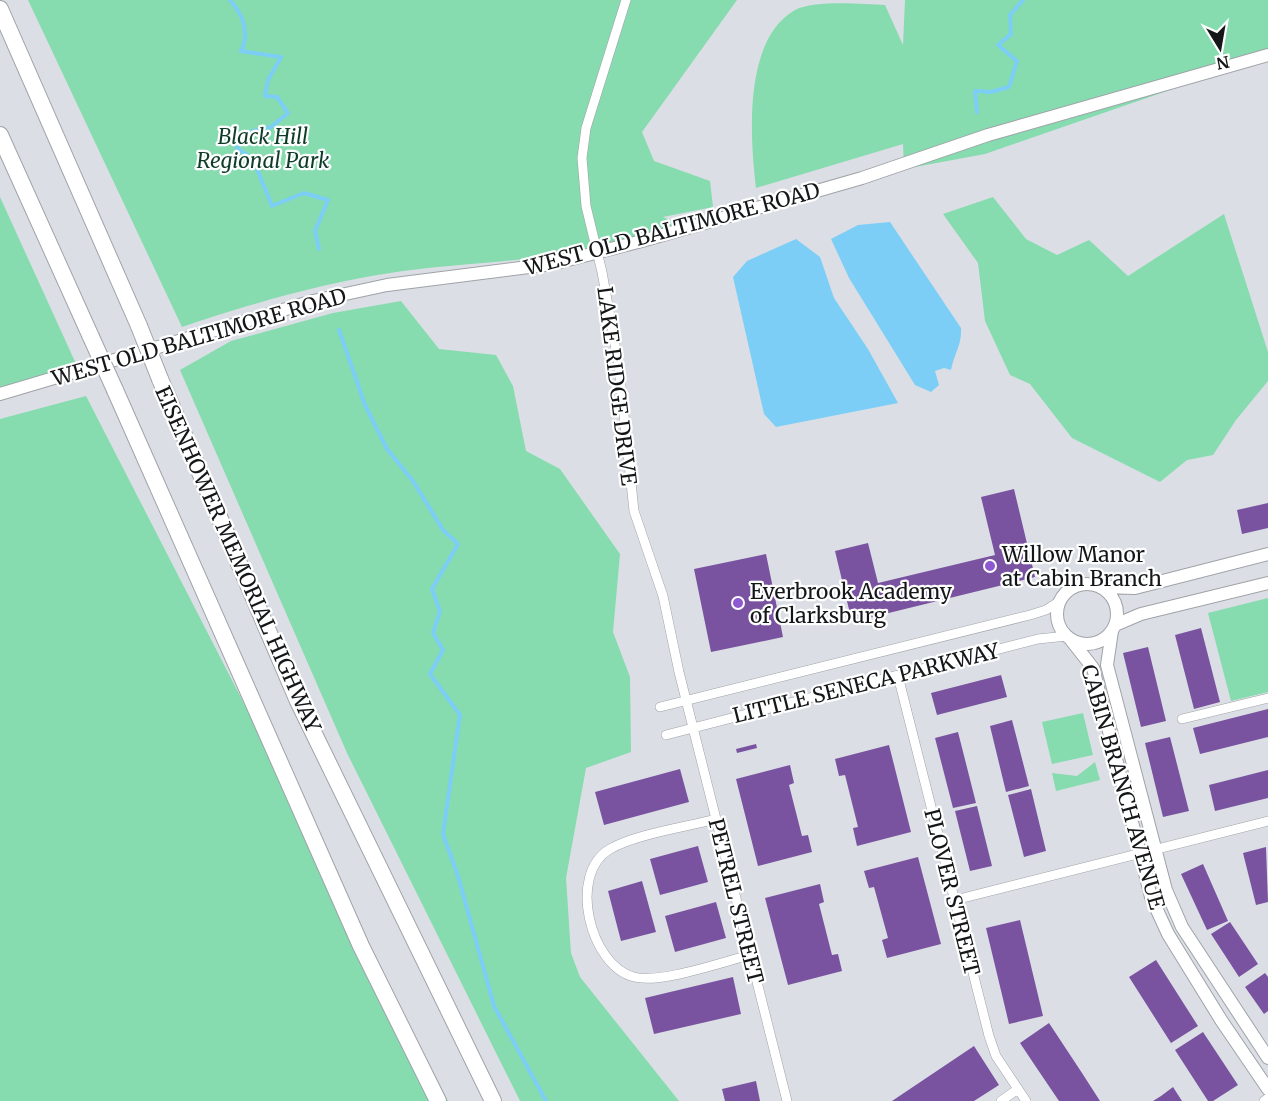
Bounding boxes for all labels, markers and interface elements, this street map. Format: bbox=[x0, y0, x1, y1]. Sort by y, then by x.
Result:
north arrow bbox=[1190, 18, 1250, 78]
text: N bbox=[1214, 52, 1231, 74]
park label: Black Hill Regional Park bbox=[197, 123, 330, 174]
street label: WEST OLD BALTIMORE ROAD bbox=[520, 176, 823, 282]
street label: WEST OLD BALTIMORE ROAD bbox=[48, 282, 350, 392]
street label: LAKE RIDGE DRIVE bbox=[591, 285, 643, 488]
street label: EISENHOWER MEMORIAL HIGHWAY bbox=[149, 382, 327, 737]
place label: Willow Manor at Cabin Branch bbox=[1001, 541, 1162, 592]
marker: Willow Manor at Cabin Branch bbox=[983, 559, 997, 573]
place label: Everbrook Academy of Clarksburg bbox=[750, 578, 953, 629]
marker: Everbrook Academy of Clarksburg bbox=[731, 596, 745, 610]
street label: LITTLE SENECA PARKWAY bbox=[730, 637, 1002, 729]
street label: CABIN BRANCH AVENUE bbox=[1075, 661, 1171, 913]
street label: PLOVER STREET bbox=[918, 806, 986, 979]
street label: PETREL STREET bbox=[702, 815, 770, 987]

